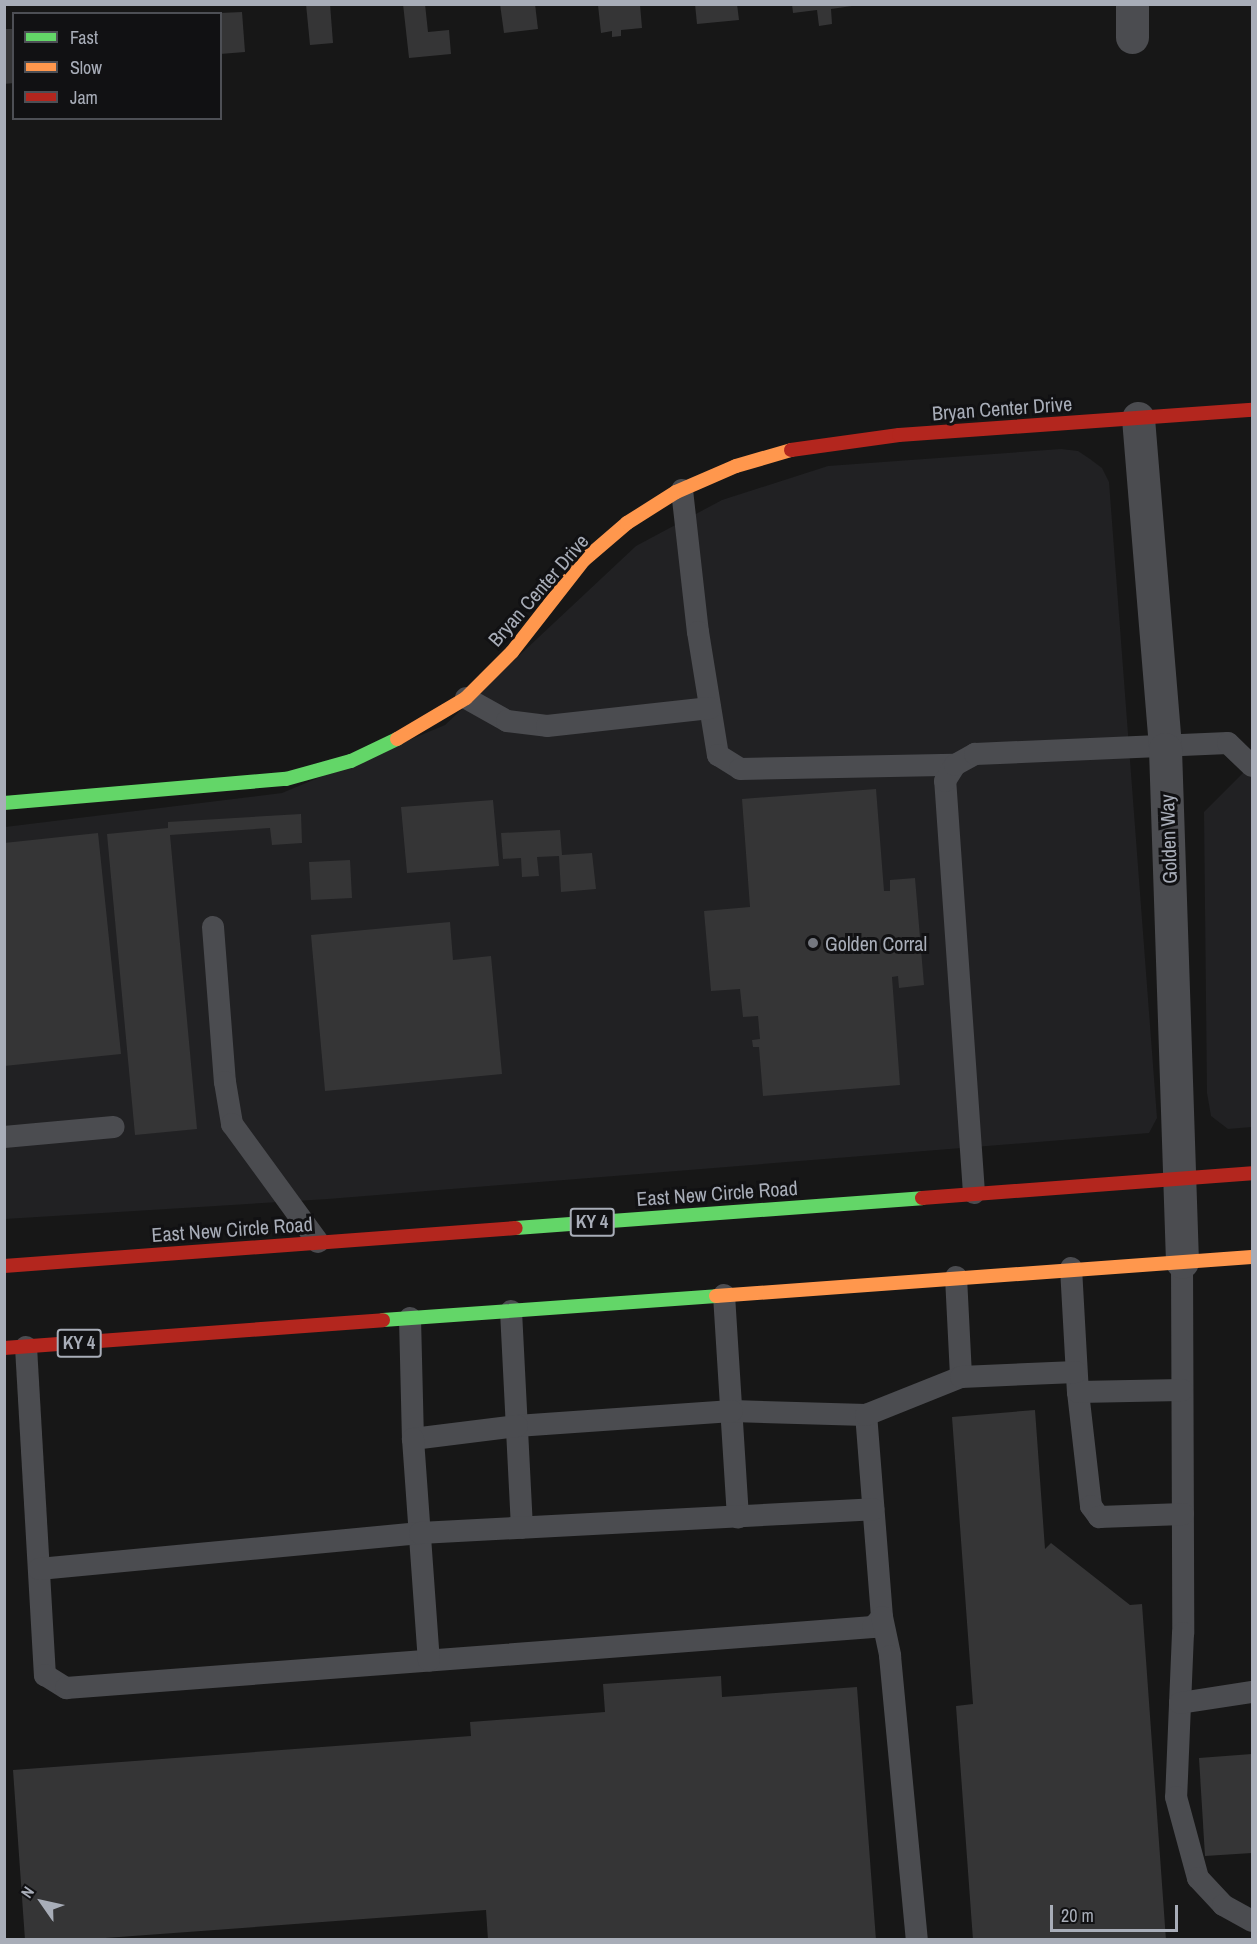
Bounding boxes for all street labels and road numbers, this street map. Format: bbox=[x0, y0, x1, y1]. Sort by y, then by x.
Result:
street label: Bryan Center Drive bbox=[931, 391, 1073, 425]
street label: Bryan Center Drive bbox=[483, 529, 593, 651]
street label: Golden Way bbox=[1154, 794, 1182, 884]
street label: East New Circle Road bbox=[636, 1175, 798, 1211]
road number: KY 4 bbox=[570, 1207, 614, 1237]
street label: East New Circle Road bbox=[151, 1211, 313, 1247]
road number: KY 4 bbox=[56, 1328, 101, 1358]

